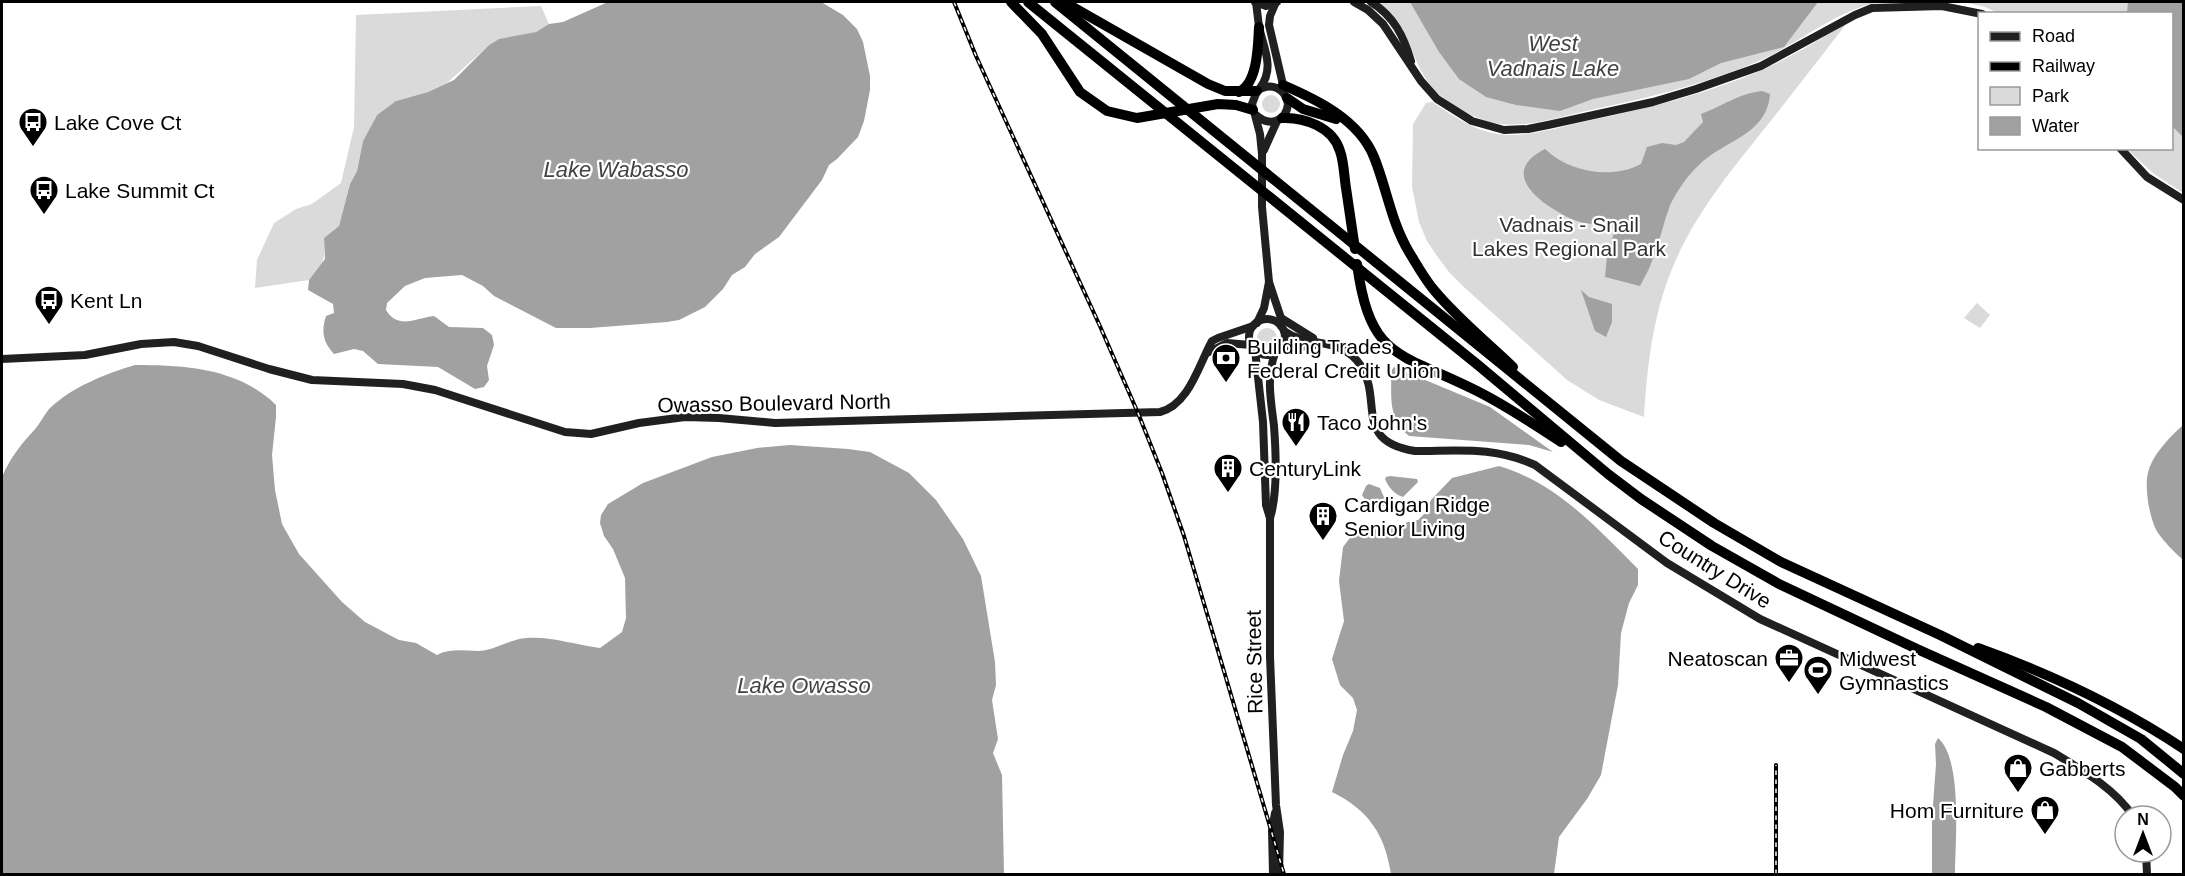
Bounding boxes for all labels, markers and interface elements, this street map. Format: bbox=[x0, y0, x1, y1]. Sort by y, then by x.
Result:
legend bbox=[1978, 12, 2173, 150]
text: Road bbox=[2032, 26, 2075, 46]
water label: West Vadnais Lake bbox=[1487, 31, 1619, 81]
text: Railway bbox=[2032, 56, 2095, 76]
text: Park bbox=[2032, 86, 2070, 106]
bus stop icon: Lake Cove Ct bbox=[17, 106, 49, 148]
place label: Lake Cove Ct bbox=[54, 111, 181, 134]
text: Water bbox=[2032, 116, 2079, 136]
water label: Lake Wabasso bbox=[543, 157, 689, 182]
bus stop icon: Lake Summit Ct bbox=[28, 174, 60, 216]
place label: Lake Summit Ct bbox=[65, 179, 215, 202]
park label: Vadnais - Snail Lakes Regional Park bbox=[1472, 213, 1666, 260]
bus stop icon: Kent Ln bbox=[33, 284, 65, 326]
place label: Kent Ln bbox=[70, 289, 142, 312]
place label: Building Trades Federal Credit Union bbox=[1247, 335, 1441, 382]
bank icon: Building Trades Federal Credit Union bbox=[1210, 342, 1242, 384]
street label: Owasso Boulevard North bbox=[657, 389, 891, 417]
restaurant icon: Taco John's bbox=[1280, 406, 1312, 448]
place label: Taco John's bbox=[1317, 411, 1427, 434]
building icon: CenturyLink bbox=[1212, 452, 1244, 494]
place label: CenturyLink bbox=[1249, 457, 1362, 480]
place label: Cardigan Ridge Senior Living bbox=[1344, 493, 1490, 540]
building icon: Cardigan Ridge Senior Living bbox=[1307, 500, 1339, 542]
street label: Country Drive bbox=[1654, 525, 1776, 613]
street label: Rice Street bbox=[1242, 610, 1266, 714]
office icon: Neatoscan bbox=[1773, 642, 1805, 684]
place label: Neatoscan bbox=[1668, 647, 1768, 670]
place label: Midwest Gymnastics bbox=[1839, 647, 1949, 694]
sports icon: Midwest Gymnastics bbox=[1802, 654, 1834, 696]
water label: Lake Owasso bbox=[737, 673, 871, 698]
shop icon: Gabberts bbox=[2002, 752, 2034, 794]
place label: Gabberts bbox=[2039, 757, 2125, 780]
shop icon: Hom Furniture bbox=[2029, 794, 2061, 836]
place label: Hom Furniture bbox=[1890, 799, 2024, 822]
north arrow bbox=[2113, 804, 2173, 864]
text: N bbox=[2137, 811, 2149, 828]

